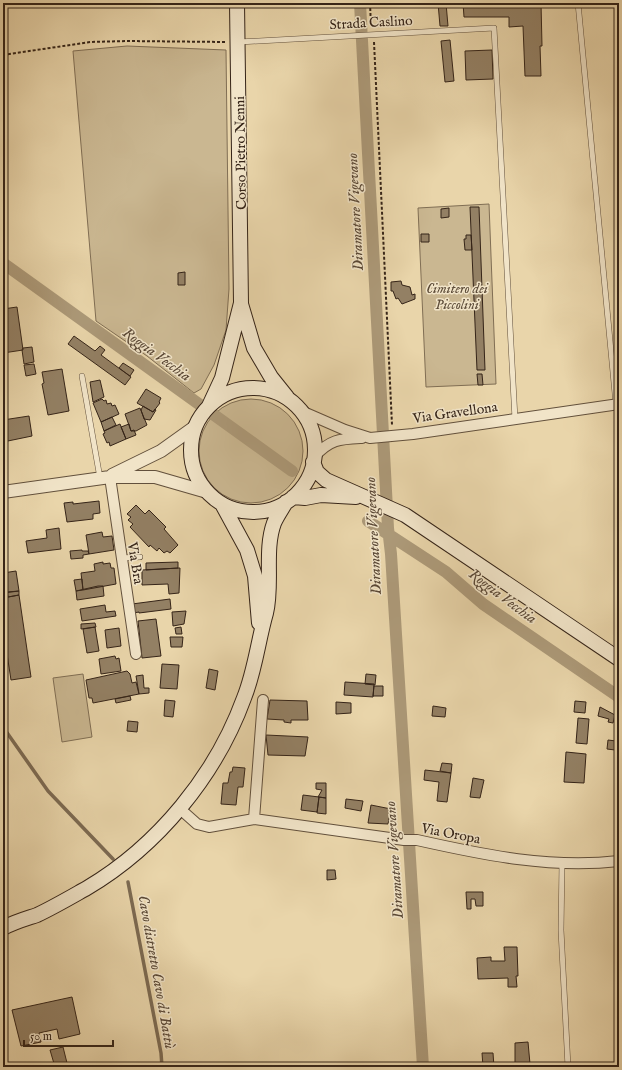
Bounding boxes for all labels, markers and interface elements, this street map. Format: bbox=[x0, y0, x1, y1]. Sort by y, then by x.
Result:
street label: Strada Caslino bbox=[329, 12, 414, 34]
street label: Corso Pietro Nenni bbox=[231, 96, 251, 210]
water label: Diramatore Vigevano bbox=[343, 153, 369, 271]
park label: Cimitero dei Piccolini bbox=[426, 280, 489, 314]
water label: Roggia Vecchia bbox=[118, 323, 195, 387]
street label: Via Gravellona bbox=[411, 398, 500, 428]
water label: Diramatore Vigevano bbox=[361, 477, 387, 595]
street label: Via Bra bbox=[123, 540, 147, 586]
water label: Roggia Vecchia bbox=[464, 565, 541, 629]
water label: Diramatore Vigevano bbox=[381, 800, 409, 919]
street label: Via Oropa bbox=[419, 819, 483, 849]
water label: Cavo distretto Cavo di Battù bbox=[134, 894, 179, 1050]
scale bar bbox=[24, 1022, 113, 1048]
text: 50 m bbox=[30, 1029, 52, 1044]

